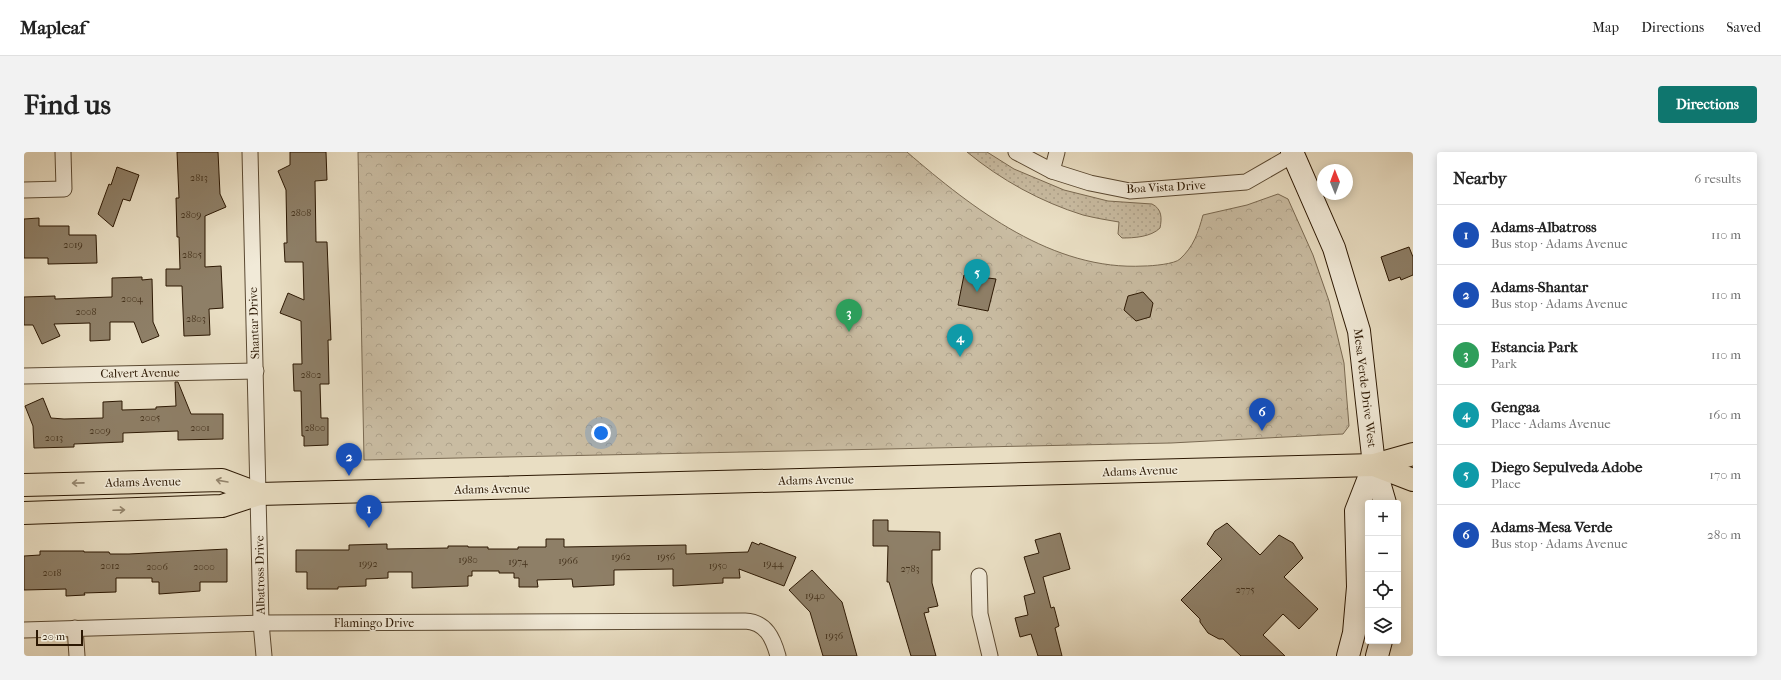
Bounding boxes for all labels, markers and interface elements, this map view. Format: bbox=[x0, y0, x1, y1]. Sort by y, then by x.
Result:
text: Mapleaf bbox=[20, 17, 86, 39]
text: Map bbox=[1592, 19, 1619, 36]
text: Directions bbox=[1641, 19, 1704, 36]
text: Saved bbox=[1726, 19, 1761, 36]
button: Directions bbox=[1658, 86, 1757, 123]
text: Find us bbox=[24, 88, 111, 121]
north arrow bbox=[1317, 164, 1353, 200]
text: Nearby bbox=[1453, 168, 1507, 188]
text: 6 results bbox=[1694, 171, 1741, 186]
house number: 2813 bbox=[190, 172, 208, 184]
street label: Boa Vista Drive bbox=[1126, 178, 1206, 196]
house number: 2808 bbox=[291, 207, 311, 219]
house number: 2809 bbox=[181, 209, 201, 221]
text: Adams-Albatross bbox=[1491, 218, 1597, 236]
text: 1 bbox=[1464, 227, 1468, 242]
text: 110 m bbox=[1711, 227, 1741, 242]
text: Bus stop · Adams Avenue bbox=[1491, 236, 1628, 251]
house number: 2019 bbox=[63, 239, 83, 251]
house number: 2805 bbox=[182, 249, 202, 261]
pin: 5 bbox=[964, 259, 990, 292]
text: Adams-Shantar bbox=[1491, 278, 1588, 296]
street label: Shantar Drive bbox=[246, 287, 262, 359]
text: 2 bbox=[1463, 287, 1469, 302]
text: 110 m bbox=[1711, 287, 1741, 302]
house number: 2004 bbox=[121, 293, 144, 305]
text: Bus stop · Adams Avenue bbox=[1491, 296, 1628, 311]
pin: 3 bbox=[836, 299, 862, 332]
house number: 2008 bbox=[75, 306, 97, 318]
house number: 2803 bbox=[186, 313, 206, 325]
pin: 4 bbox=[947, 324, 973, 357]
street label: Mesa Verde Drive West bbox=[1351, 328, 1379, 449]
text: Estancia Park bbox=[1491, 338, 1578, 356]
text: 3 bbox=[1463, 347, 1469, 362]
text: 110 m bbox=[1711, 347, 1741, 362]
text: Park bbox=[1491, 356, 1517, 371]
street label: Calvert Avenue bbox=[100, 365, 180, 381]
house number: 2802 bbox=[301, 369, 321, 381]
pin: 6 bbox=[1249, 398, 1275, 431]
text: Gengaa bbox=[1491, 398, 1540, 416]
text: 4 bbox=[1462, 407, 1470, 422]
text: 160 m bbox=[1709, 407, 1741, 422]
house number: 2005 bbox=[140, 412, 160, 424]
text: Place · Adams Avenue bbox=[1491, 416, 1611, 431]
house number: 2001 bbox=[190, 422, 210, 434]
house number: 2800 bbox=[304, 422, 326, 434]
your location bbox=[591, 423, 611, 443]
house number: 2009 bbox=[89, 425, 111, 437]
house number: 2013 bbox=[45, 432, 63, 444]
pin: 2 bbox=[336, 443, 362, 476]
text: Diego Sepulveda Adobe bbox=[1491, 458, 1642, 476]
street label: Adams Avenue bbox=[1101, 463, 1178, 479]
text: 5 bbox=[1463, 467, 1469, 482]
text: 170 m bbox=[1709, 467, 1741, 482]
street label: Adams Avenue bbox=[777, 472, 854, 488]
street label: Adams Avenue bbox=[104, 474, 181, 490]
text: Place bbox=[1491, 476, 1521, 491]
one-way arrow bbox=[216, 477, 229, 485]
one-way arrow bbox=[72, 480, 85, 487]
street label: Adams Avenue bbox=[453, 481, 530, 497]
pin: 1 bbox=[356, 495, 382, 528]
map controls bbox=[1365, 500, 1401, 644]
button: + bbox=[1365, 500, 1401, 536]
one-way arrow bbox=[112, 506, 125, 514]
text: Adams-Mesa Verde bbox=[1491, 518, 1613, 536]
text: 6 bbox=[1462, 527, 1470, 542]
text: 280 m bbox=[1707, 527, 1741, 542]
street label: Albatross Drive bbox=[252, 535, 268, 616]
button: − bbox=[1365, 536, 1401, 572]
text: Bus stop · Adams Avenue bbox=[1491, 536, 1628, 551]
house number: 1962 bbox=[611, 551, 631, 563]
house number: 1956 bbox=[657, 551, 676, 563]
house number: 1980 bbox=[458, 554, 478, 566]
house number: 1966 bbox=[558, 555, 578, 567]
house number: 1974 bbox=[508, 556, 529, 568]
house number: 1992 bbox=[358, 558, 378, 570]
house number: 1944 bbox=[763, 558, 784, 570]
house number: 2012 bbox=[100, 560, 120, 572]
house number: 1950 bbox=[709, 560, 727, 572]
house number: 2006 bbox=[146, 561, 168, 573]
house number: 2000 bbox=[193, 561, 215, 573]
house number: 2783 bbox=[900, 563, 920, 575]
house number: 2018 bbox=[42, 567, 62, 579]
button: locate bbox=[1365, 572, 1401, 608]
house number: 2775 bbox=[1235, 584, 1255, 596]
house number: 1940 bbox=[805, 590, 825, 602]
button: layers bbox=[1365, 608, 1401, 644]
street label: Flamingo Drive bbox=[334, 616, 414, 630]
scale bar bbox=[36, 628, 83, 647]
text: 20 m bbox=[42, 630, 65, 643]
house number: 1936 bbox=[825, 630, 844, 642]

